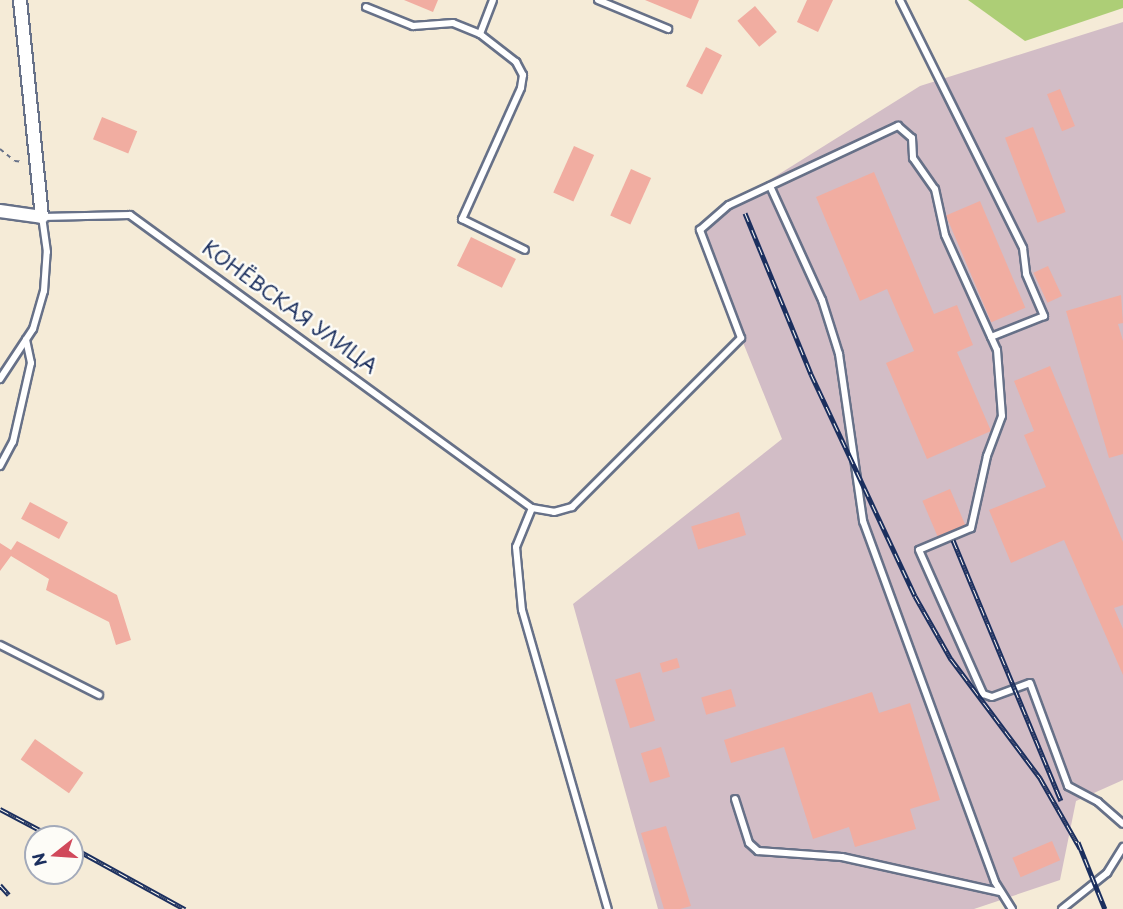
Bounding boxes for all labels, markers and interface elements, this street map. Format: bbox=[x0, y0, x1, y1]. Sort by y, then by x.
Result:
street label: КОНЁВСКАЯ УЛИЦА bbox=[198, 235, 382, 379]
north arrow bbox=[24, 825, 84, 885]
text: N bbox=[25, 850, 52, 869]

